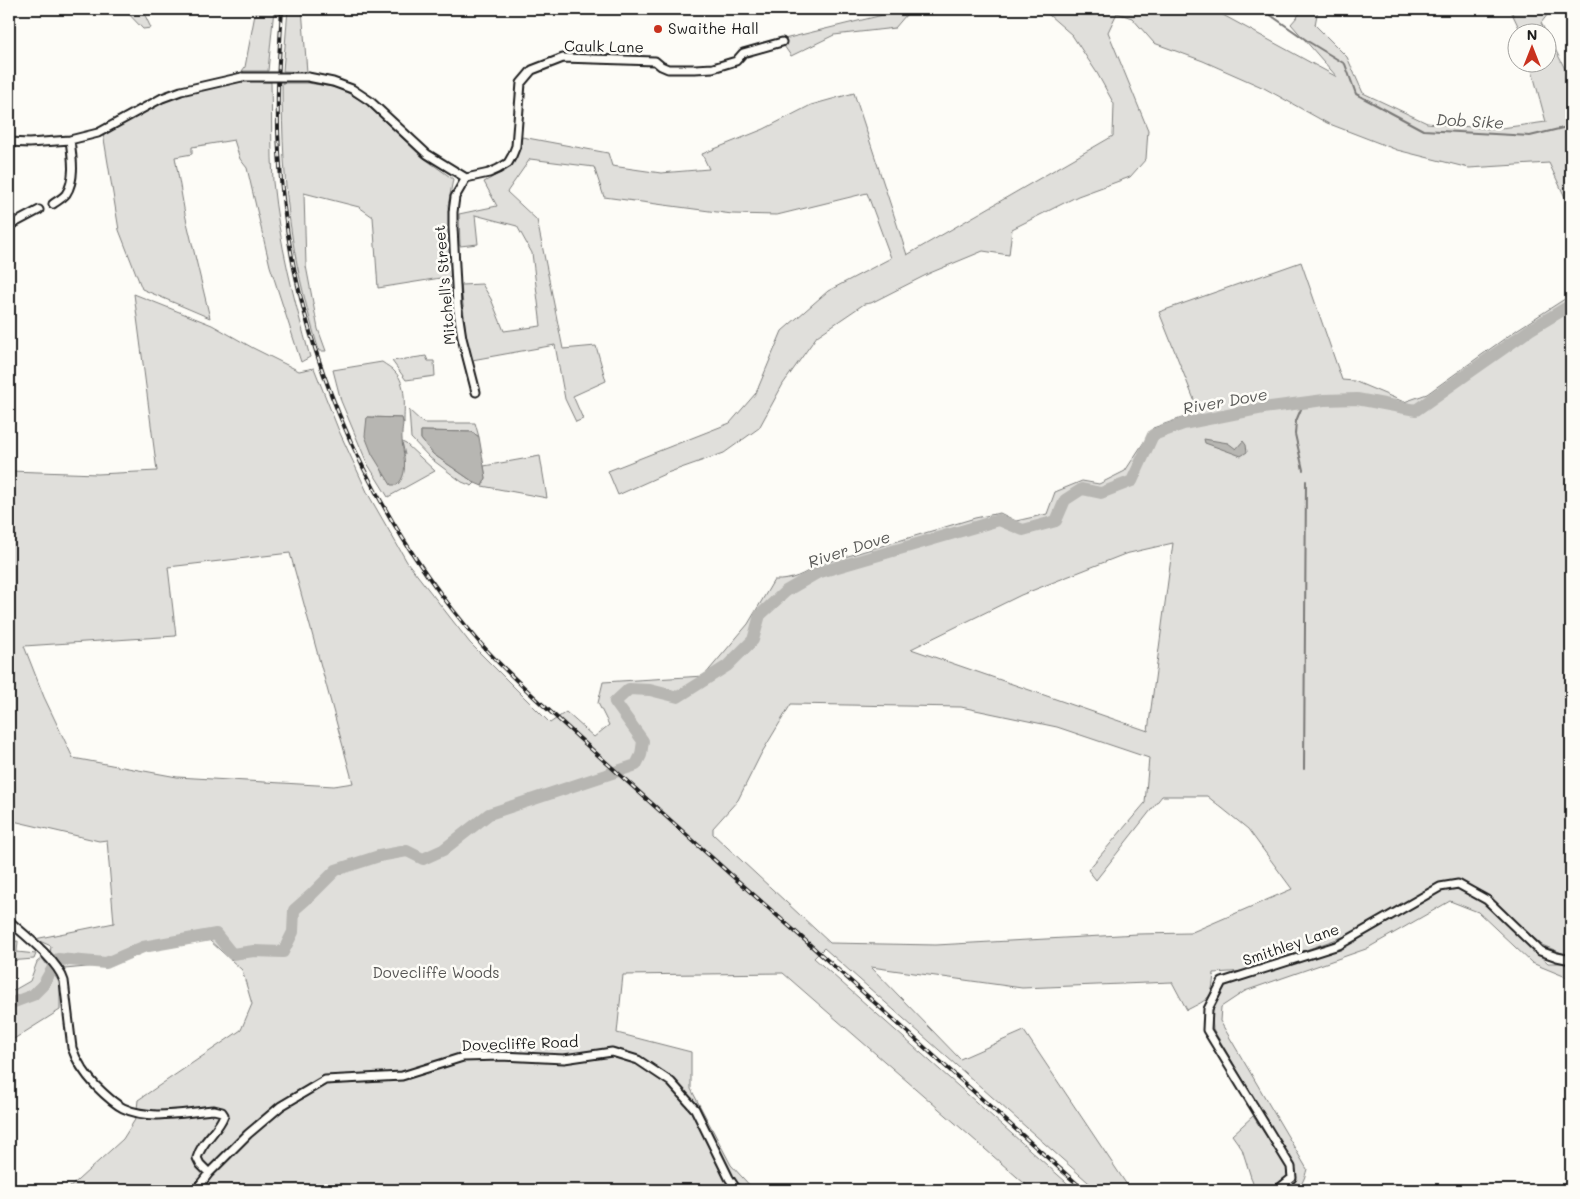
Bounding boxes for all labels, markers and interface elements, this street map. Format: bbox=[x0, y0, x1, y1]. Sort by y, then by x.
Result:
place label: Swaithe Hall bbox=[668, 18, 759, 38]
north arrow bbox=[1508, 22, 1558, 72]
marker: Swaithe Hall bbox=[652, 23, 664, 35]
text: N bbox=[1527, 25, 1537, 44]
street label: Caulk Lane bbox=[564, 35, 644, 57]
water label: Dob Sike bbox=[1435, 108, 1505, 133]
street label: Mitchell's Street bbox=[429, 224, 459, 346]
water label: River Dove bbox=[1181, 383, 1269, 418]
water label: River Dove bbox=[805, 525, 893, 572]
street label: Smithley Lane bbox=[1240, 918, 1341, 970]
park label: Dovecliffe Woods bbox=[372, 962, 500, 982]
street label: Dovecliffe Road bbox=[461, 1031, 579, 1055]

